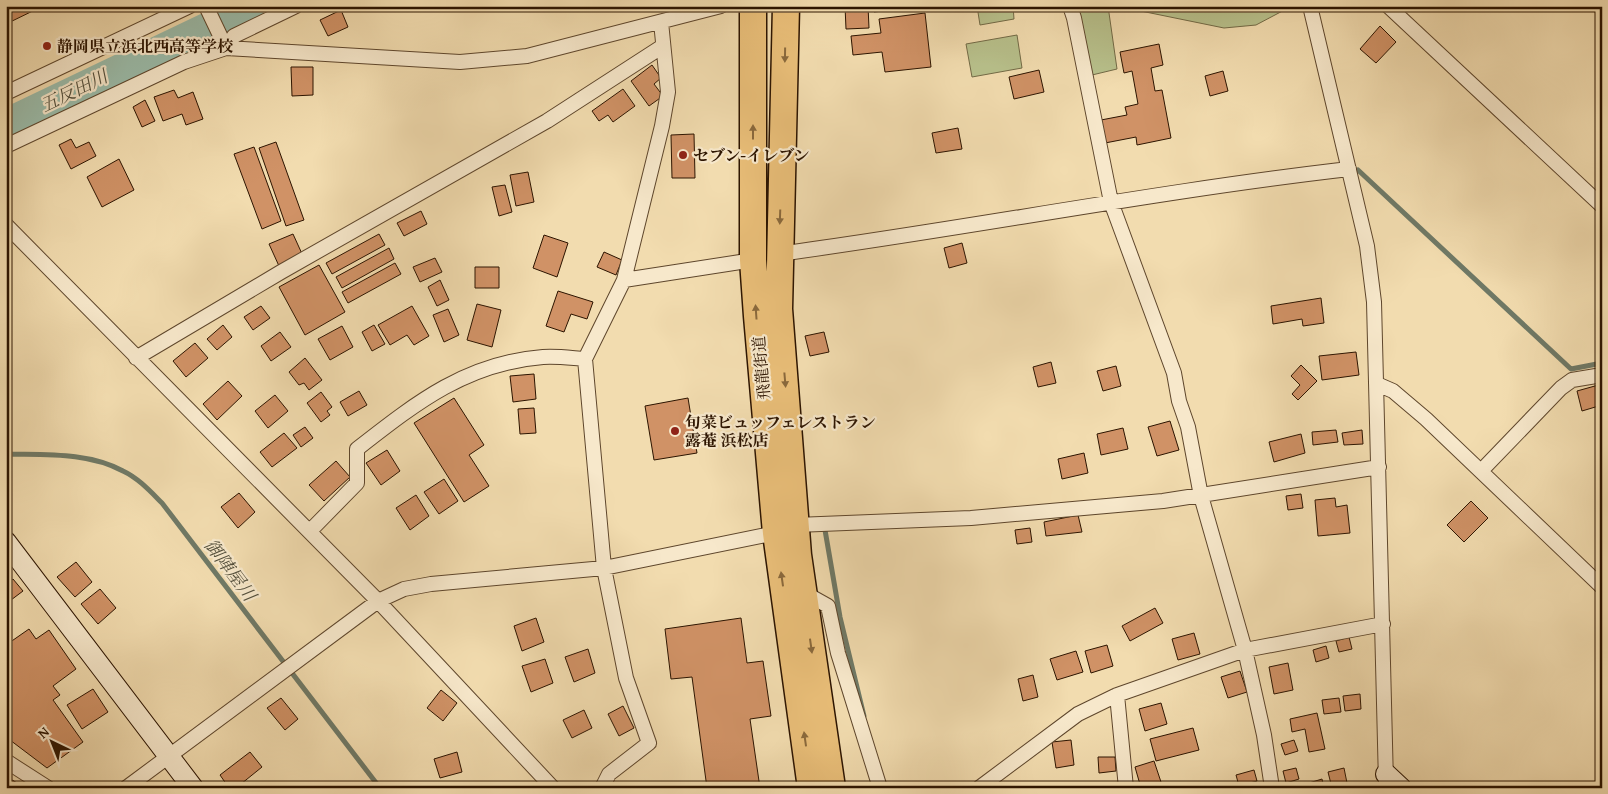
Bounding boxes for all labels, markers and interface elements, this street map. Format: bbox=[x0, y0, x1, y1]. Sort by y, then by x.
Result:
place label: 静岡県立浜北西高等学校 bbox=[57, 34, 234, 58]
marker: 静岡県立浜北西高等学校 bbox=[41, 40, 53, 52]
one-way arrow bbox=[781, 47, 789, 63]
water label: 五反田川 bbox=[36, 62, 114, 118]
one-way arrow bbox=[749, 124, 757, 140]
place label: セブン-イレブン bbox=[693, 143, 810, 167]
marker: セブン-イレブン bbox=[677, 149, 689, 161]
one-way arrow bbox=[776, 210, 784, 226]
one-way arrow bbox=[752, 304, 760, 320]
street label: 飛龍街道 bbox=[746, 335, 776, 401]
one-way arrow bbox=[781, 372, 789, 388]
place label: 旬菜ビュッフェレストラン 露菴 浜松店 bbox=[685, 410, 876, 452]
marker: 旬菜ビュッフェレストラン 露菴 浜松店 bbox=[669, 425, 681, 437]
water label: 御陣屋川 bbox=[198, 533, 264, 608]
one-way arrow bbox=[777, 570, 785, 586]
one-way arrow bbox=[808, 638, 816, 654]
north arrow bbox=[28, 716, 78, 766]
text: N bbox=[33, 722, 54, 743]
one-way arrow bbox=[800, 731, 808, 747]

